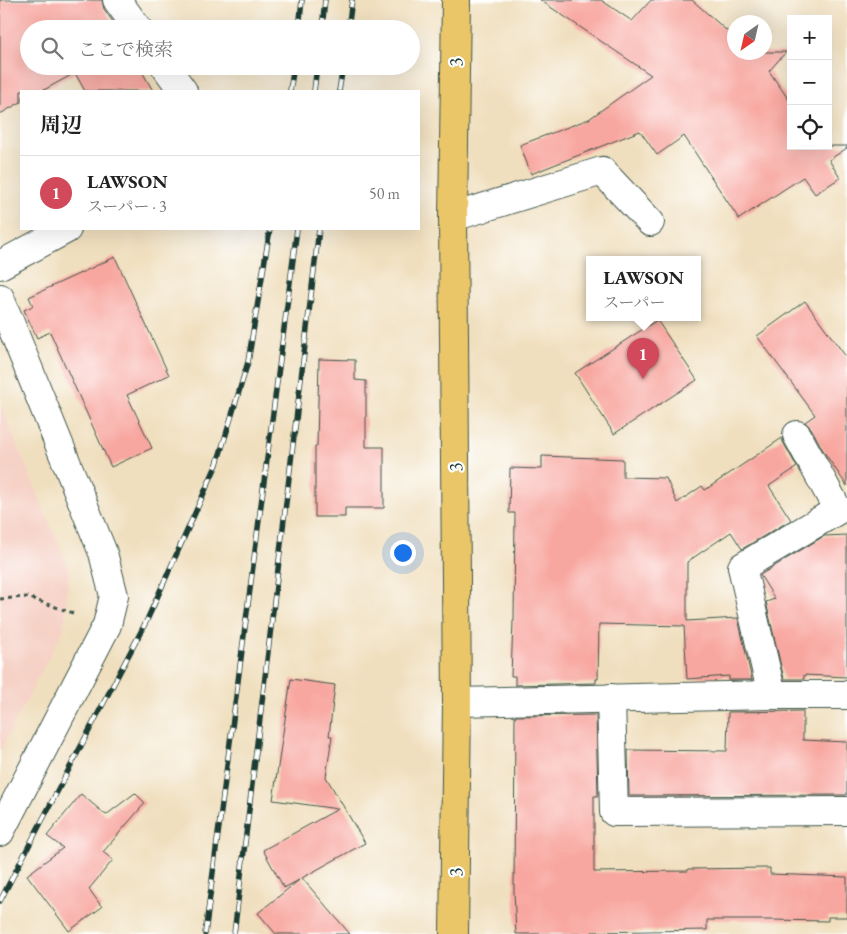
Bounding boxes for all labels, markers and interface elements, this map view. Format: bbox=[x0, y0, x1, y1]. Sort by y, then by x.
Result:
north arrow bbox=[727, 15, 772, 60]
map controls bbox=[787, 15, 832, 150]
button: + bbox=[787, 15, 832, 60]
search box bbox=[20, 20, 420, 75]
icon: search bbox=[38, 34, 66, 62]
text: ここで検索 bbox=[78, 37, 173, 62]
street label: 3 bbox=[443, 57, 468, 67]
button: − bbox=[787, 60, 832, 105]
button: locate bbox=[787, 105, 832, 150]
text: 周辺 bbox=[40, 111, 82, 138]
text: LAWSON bbox=[87, 169, 168, 194]
text: 1 bbox=[52, 183, 60, 204]
text: 50 m bbox=[369, 183, 400, 204]
text: スーパー · 3 bbox=[87, 196, 167, 217]
popup bbox=[586, 256, 701, 321]
text: LAWSON bbox=[603, 265, 684, 290]
text: スーパー bbox=[603, 292, 666, 313]
pin: 1 bbox=[627, 338, 659, 379]
street label: 3 bbox=[443, 462, 468, 472]
your location bbox=[390, 540, 416, 566]
street label: 3 bbox=[443, 867, 468, 877]

